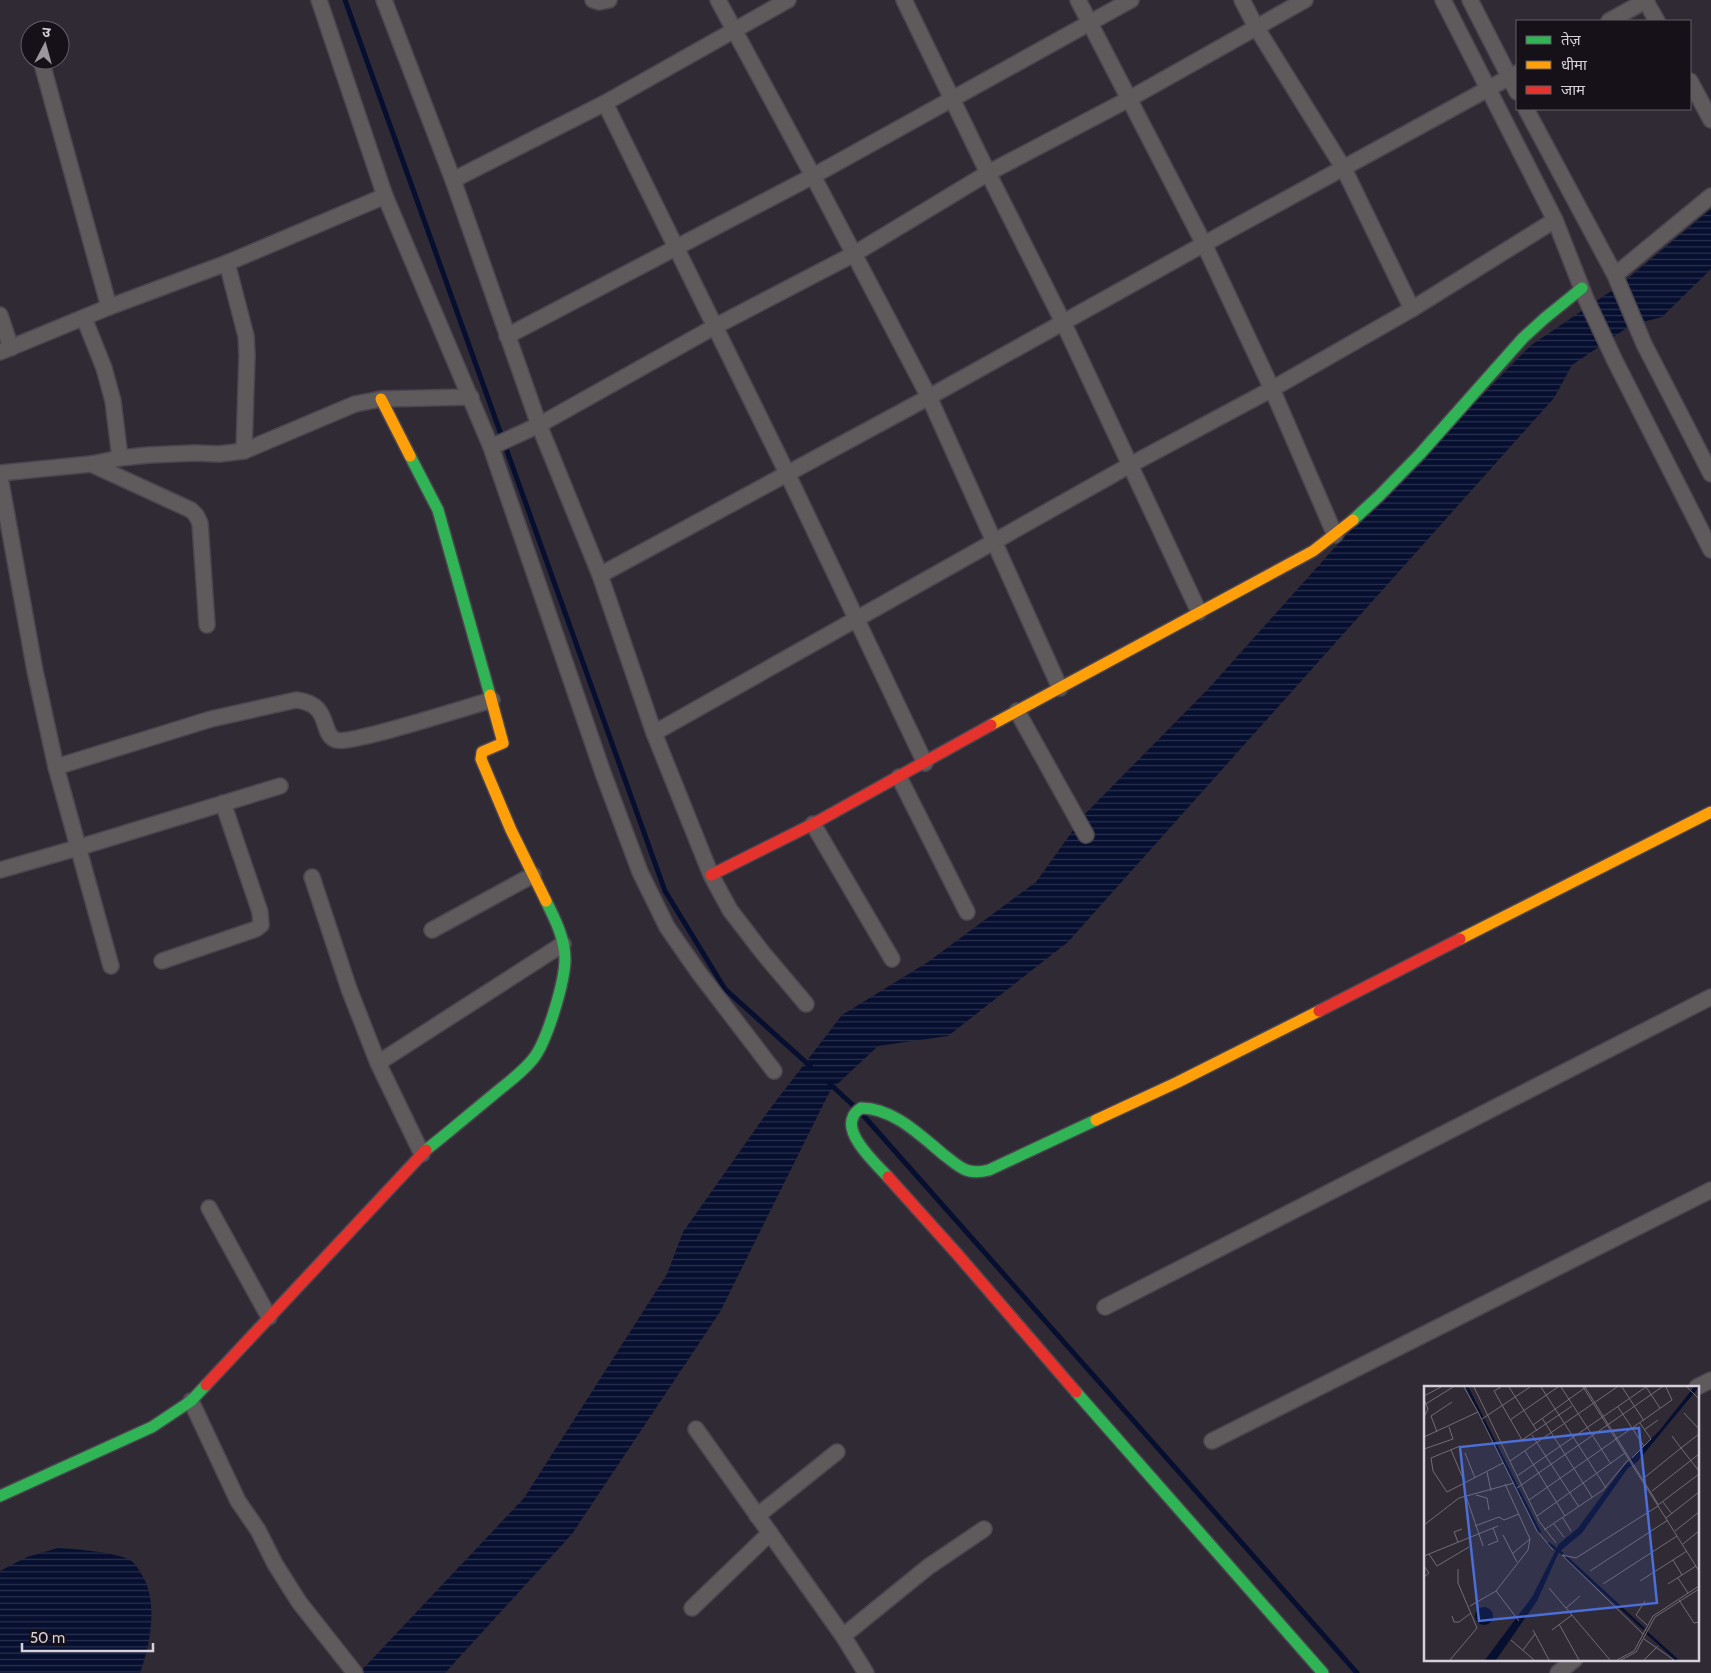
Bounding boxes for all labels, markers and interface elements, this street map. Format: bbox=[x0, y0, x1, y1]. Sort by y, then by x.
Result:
north arrow bbox=[20, 20, 70, 70]
legend bbox=[1516, 20, 1691, 110]
text: उ bbox=[41, 23, 52, 42]
text: तेज़ bbox=[1561, 31, 1582, 49]
text: धीमा bbox=[1561, 56, 1588, 74]
text: जाम bbox=[1561, 81, 1586, 99]
inset map bbox=[1424, 1386, 1698, 1660]
scale bar bbox=[22, 1620, 154, 1652]
text: 50 m bbox=[30, 1629, 65, 1647]

